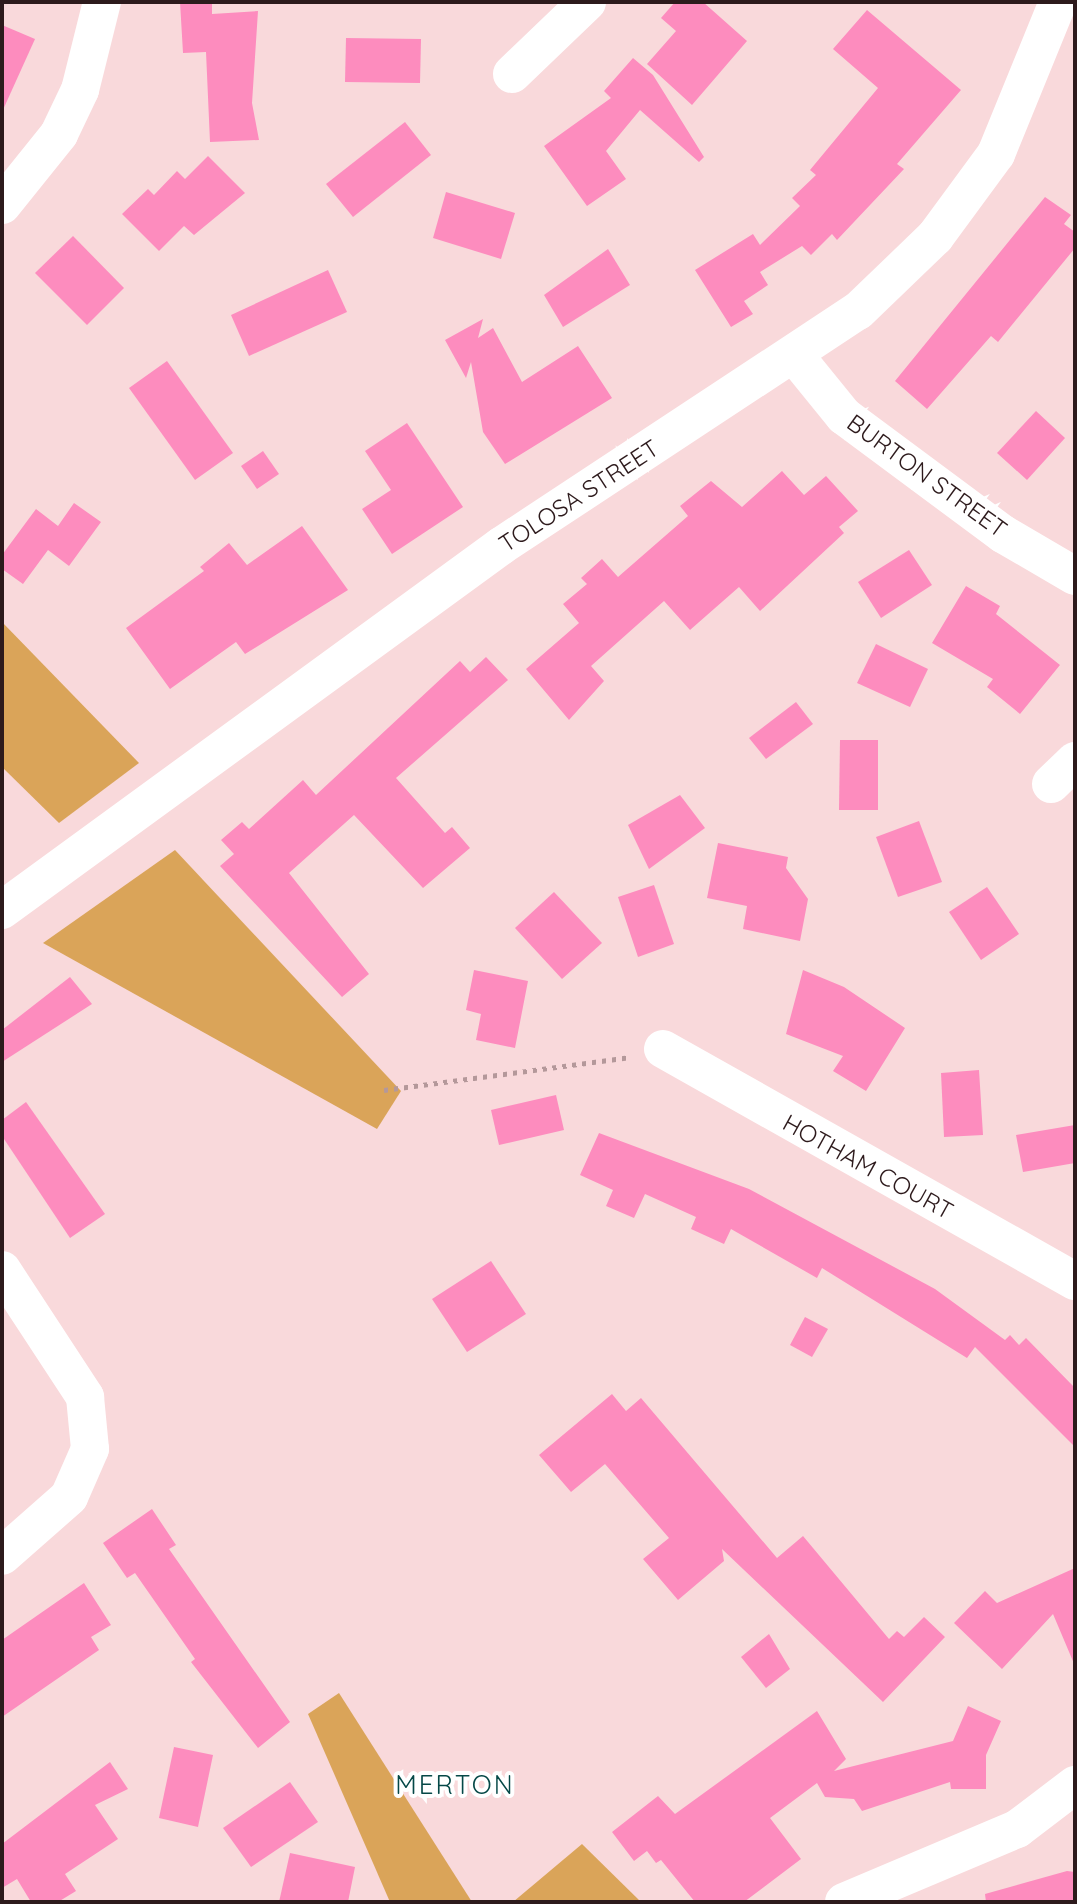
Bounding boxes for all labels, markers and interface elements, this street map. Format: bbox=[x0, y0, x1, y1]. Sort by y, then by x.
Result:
street label: BURTON STREET bbox=[841, 408, 1013, 544]
street label: TOLOSA STREET bbox=[494, 434, 664, 558]
street label: HOTHAM COURT bbox=[778, 1108, 958, 1226]
district label: MERTON bbox=[395, 1769, 515, 1801]

